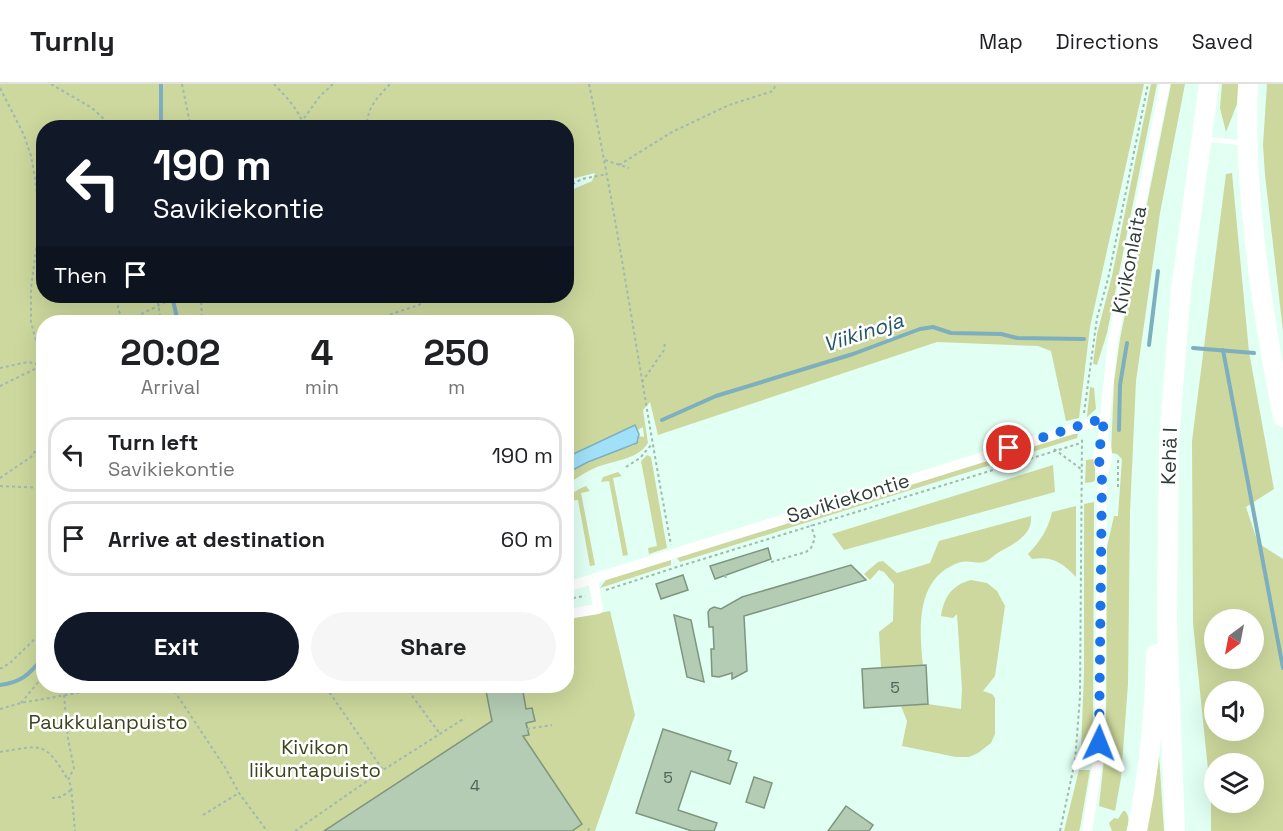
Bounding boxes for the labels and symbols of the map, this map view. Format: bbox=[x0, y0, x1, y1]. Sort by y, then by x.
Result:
street label: Kivikonlaita bbox=[1106, 204, 1152, 316]
water label: Viikinoja bbox=[819, 306, 907, 358]
pin bbox=[983, 422, 1034, 473]
street label: Kehä I bbox=[1155, 427, 1183, 485]
street label: Savikiekontie bbox=[784, 467, 912, 529]
north arrow bbox=[1204, 609, 1264, 669]
house number: 5 bbox=[890, 677, 900, 698]
park label: Paukkulanpuisto bbox=[28, 709, 188, 735]
position arrow bbox=[1067, 711, 1131, 775]
park label: Kivikon liikuntapuisto bbox=[249, 734, 381, 783]
house number: 5 bbox=[663, 767, 673, 788]
house number: 4 bbox=[470, 775, 480, 796]

